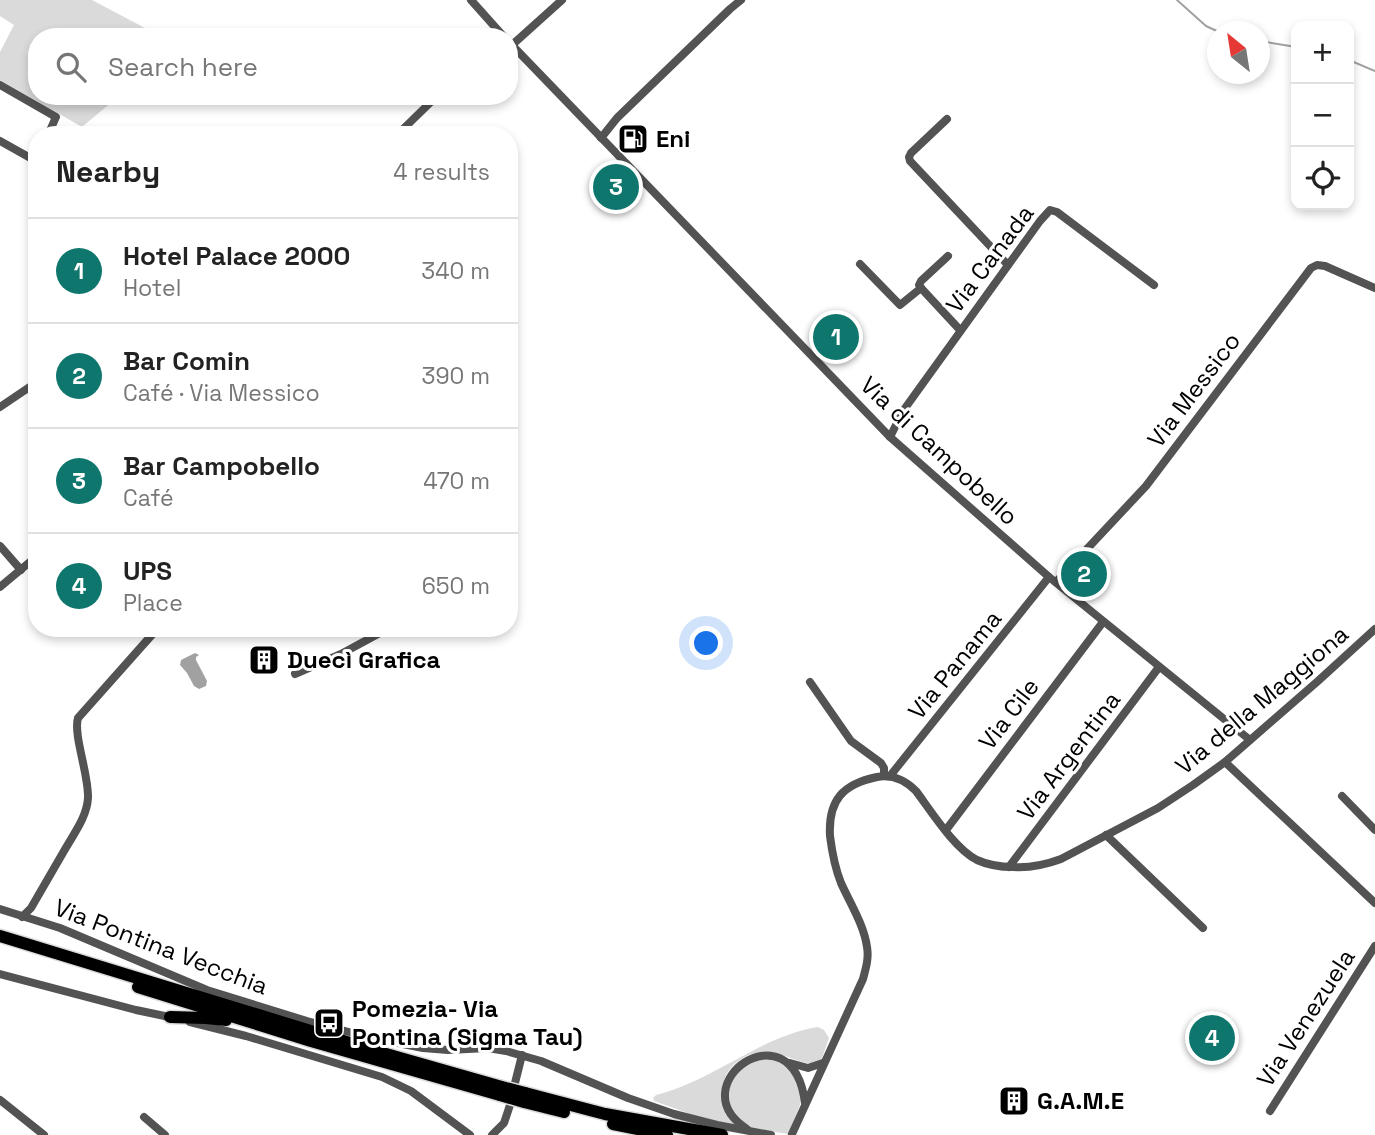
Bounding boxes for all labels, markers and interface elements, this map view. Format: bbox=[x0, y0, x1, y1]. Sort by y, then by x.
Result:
north arrow bbox=[1207, 21, 1270, 84]
map controls bbox=[1291, 21, 1354, 210]
button: + bbox=[1291, 21, 1354, 84]
search box bbox=[28, 28, 518, 105]
icon: search bbox=[52, 48, 90, 86]
text: Search here bbox=[108, 50, 258, 84]
button: − bbox=[1291, 84, 1354, 147]
fuel station icon: Eni bbox=[616, 122, 650, 156]
place label: Eni bbox=[656, 123, 690, 154]
button: locate bbox=[1291, 147, 1354, 210]
text: Nearby bbox=[56, 152, 160, 191]
text: 4 results bbox=[393, 157, 490, 187]
pin: 3 bbox=[593, 161, 639, 213]
street label: Via Canada bbox=[939, 198, 1040, 319]
text: Hotel Palace 2000 bbox=[123, 239, 350, 273]
text: 1 bbox=[74, 256, 84, 286]
text: 340 m bbox=[421, 256, 490, 286]
text: Hotel bbox=[123, 273, 181, 303]
pin: 1 bbox=[813, 311, 859, 363]
street label: Via Messico bbox=[1140, 326, 1247, 453]
text: Bar Comin bbox=[123, 344, 250, 378]
text: 2 bbox=[72, 361, 86, 391]
text: 390 m bbox=[422, 361, 490, 391]
street label: Via di Campobello bbox=[854, 370, 1025, 532]
text: Café · Via Messico bbox=[123, 378, 320, 408]
text: Bar Campobello bbox=[123, 449, 320, 483]
text: 3 bbox=[72, 466, 86, 496]
text: 470 m bbox=[423, 466, 490, 496]
text: Café bbox=[123, 483, 174, 513]
pin: 2 bbox=[1061, 548, 1107, 600]
text: UPS bbox=[123, 554, 172, 588]
text: 4 bbox=[72, 571, 86, 601]
text: 650 m bbox=[422, 571, 490, 601]
text: Place bbox=[123, 588, 183, 618]
street label: Via Panama bbox=[901, 604, 1008, 726]
street label: Via della Maggiona bbox=[1169, 618, 1355, 781]
your location bbox=[689, 626, 723, 660]
building icon: Duecì Grafica bbox=[247, 643, 281, 677]
place label: Duecì Grafica bbox=[287, 644, 441, 675]
street label: Via Cile bbox=[972, 672, 1046, 756]
street label: Via Argentina bbox=[1010, 685, 1127, 826]
street label: Via Pontina Vecchia bbox=[50, 891, 273, 1002]
street label: Via Venezuela bbox=[1250, 943, 1362, 1092]
place label: Pomezia- Via Pontina (Sigma Tau) bbox=[352, 993, 583, 1052]
bus stop icon: Pomezia- Via Pontina (Sigma Tau) bbox=[312, 1006, 346, 1040]
pin: 4 bbox=[1189, 1012, 1235, 1064]
building icon: G.A.M.E bbox=[997, 1084, 1031, 1118]
place label: G.A.M.E bbox=[1037, 1085, 1124, 1116]

